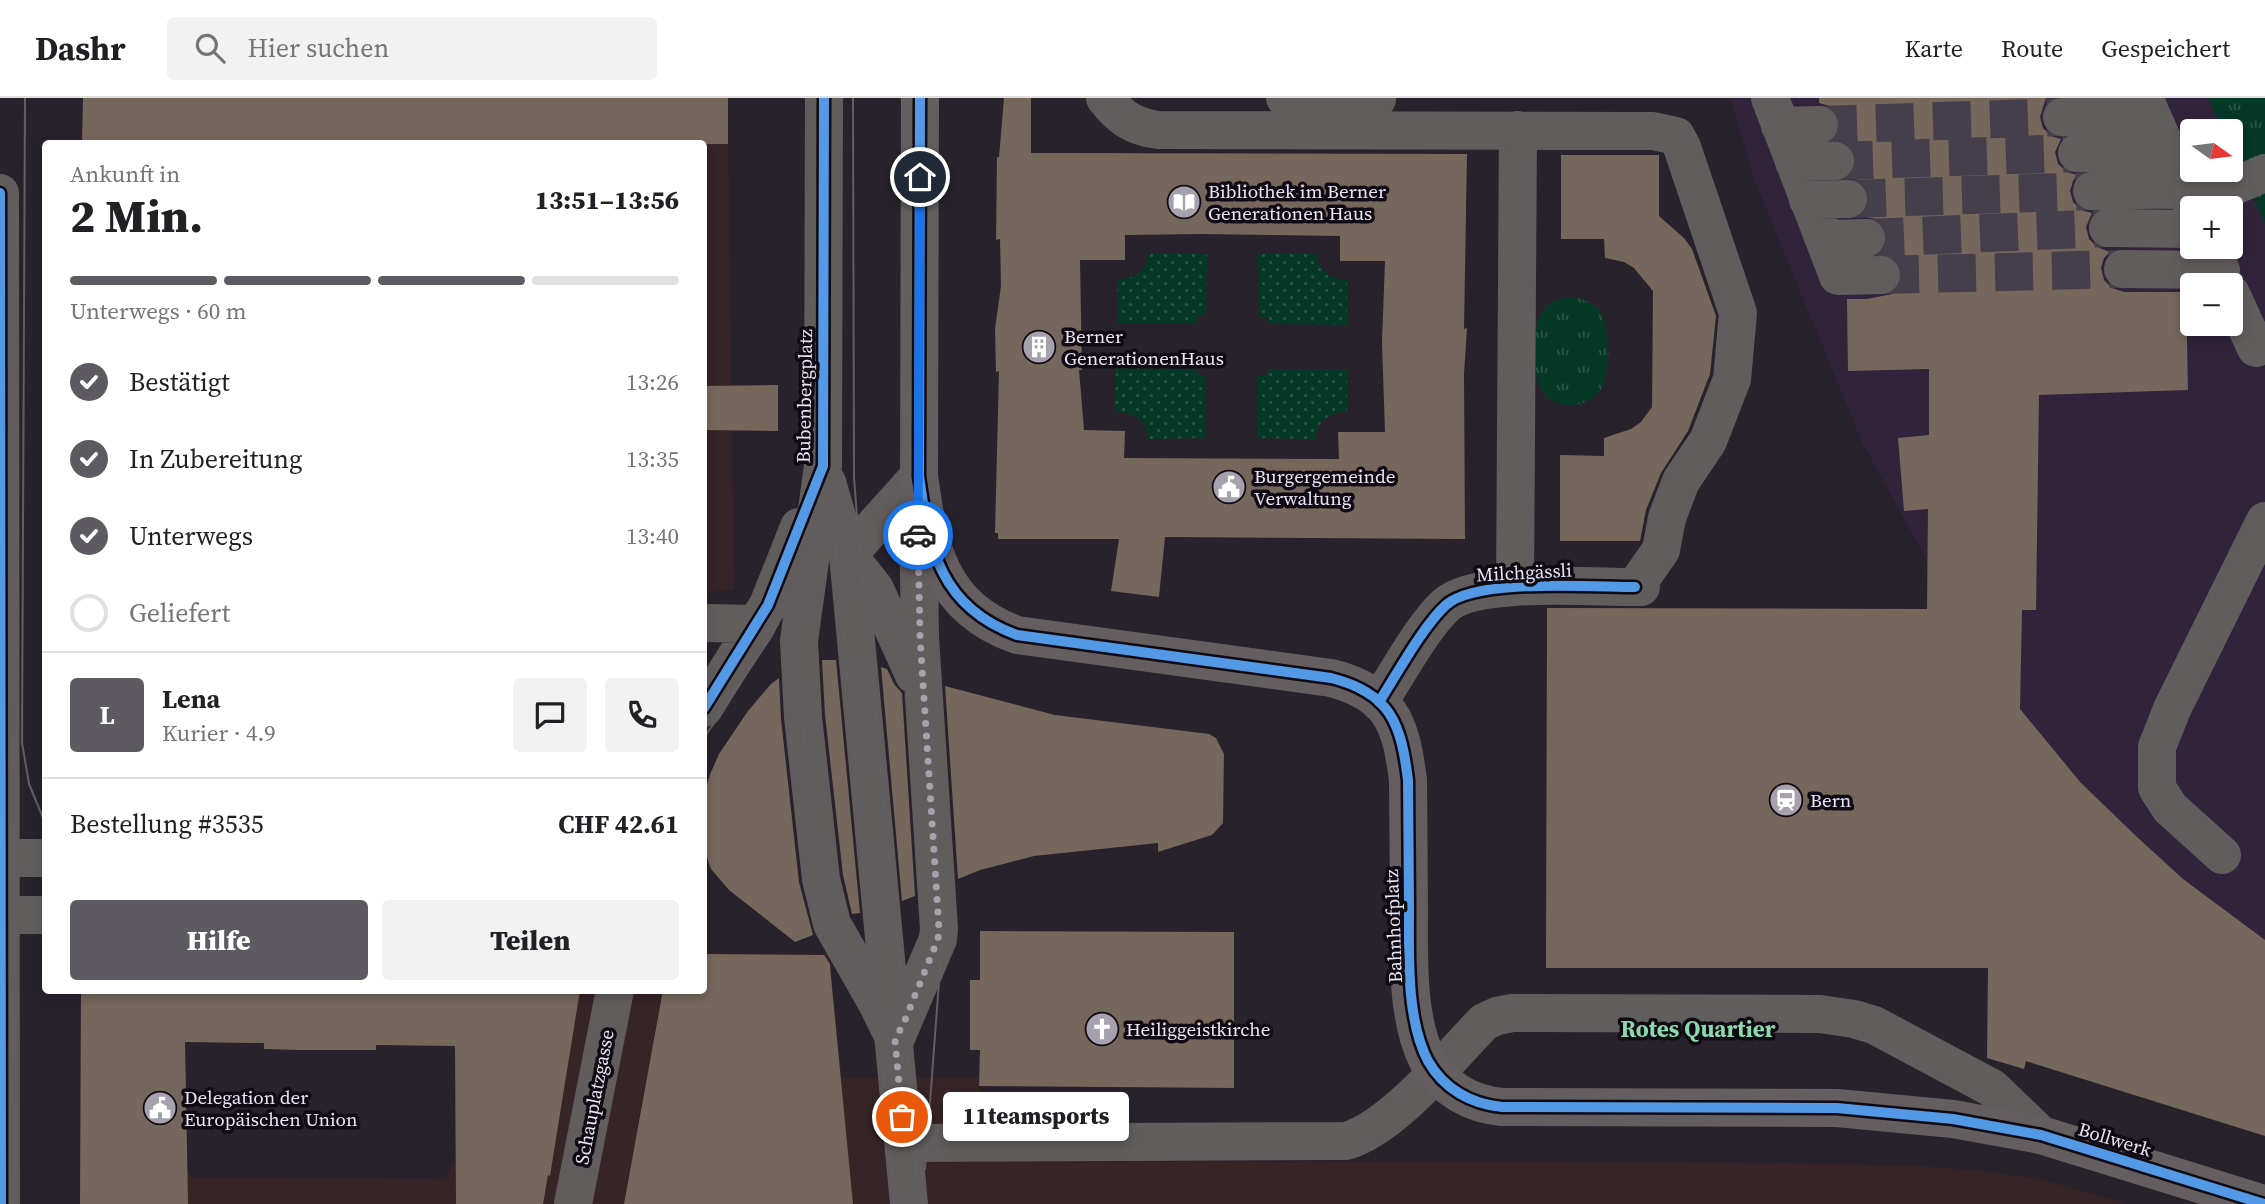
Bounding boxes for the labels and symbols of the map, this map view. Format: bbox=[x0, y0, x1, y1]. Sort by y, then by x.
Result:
north arrow bbox=[2180, 119, 2244, 182]
pin bbox=[890, 147, 950, 207]
place label: Bibliothek im Berner Generationen Haus bbox=[1208, 178, 1386, 226]
library icon: Bibliothek im Berner Generationen Haus bbox=[1165, 183, 1203, 221]
place label: Berner GenerationenHaus bbox=[1064, 323, 1224, 371]
street label: Bubenbergplatz bbox=[790, 328, 818, 463]
building icon: Berner GenerationenHaus bbox=[1020, 328, 1058, 366]
place label: Burgergemeinde Verwaltung bbox=[1254, 463, 1395, 511]
public building icon: Burgergemeinde Verwaltung bbox=[1210, 468, 1248, 506]
courier bbox=[883, 500, 953, 570]
street label: Milchgässli bbox=[1476, 556, 1573, 587]
station icon: Bern bbox=[1767, 781, 1805, 819]
place label: Bern bbox=[1810, 787, 1851, 813]
street label: Bahnhofplatz bbox=[1378, 868, 1408, 983]
church icon: Heiliggeistkirche bbox=[1083, 1010, 1121, 1048]
district label: Rotes Quartier bbox=[1620, 1013, 1776, 1045]
place label: Heiliggeistkirche bbox=[1126, 1016, 1270, 1042]
street label: Schauplatzgasse bbox=[568, 1027, 620, 1167]
place label: Delegation der Europäischen Union bbox=[184, 1084, 358, 1132]
pin bbox=[872, 1087, 932, 1147]
public building icon: Delegation der Europäischen Union bbox=[141, 1089, 179, 1127]
callout: 11teamsports bbox=[944, 1093, 1130, 1142]
street label: Bollwerk bbox=[2075, 1116, 2155, 1163]

